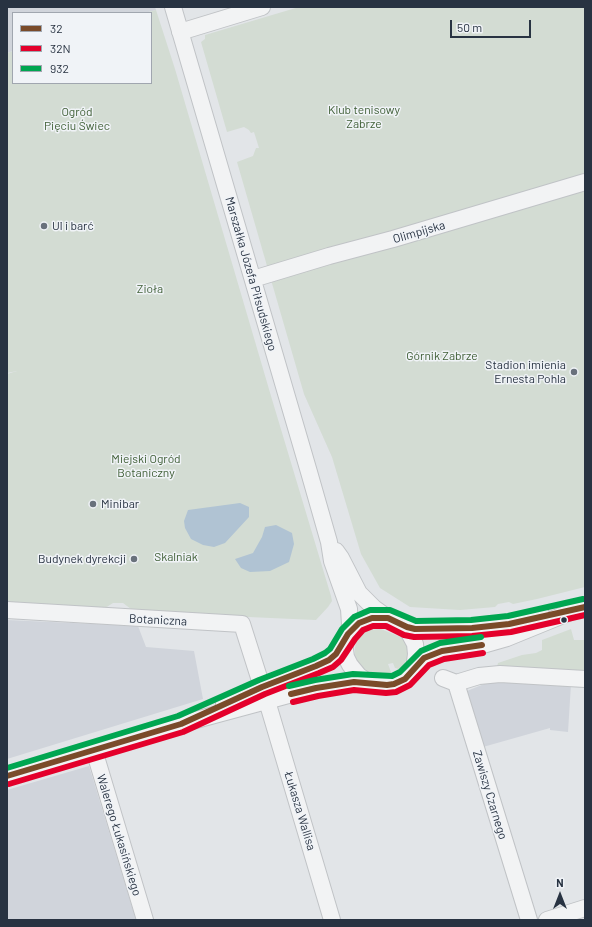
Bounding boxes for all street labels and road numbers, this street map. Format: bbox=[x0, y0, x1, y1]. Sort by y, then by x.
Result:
street label: Marszałka Józefa Piłsudskiego bbox=[222, 195, 280, 353]
street label: Olimpijska bbox=[391, 218, 447, 246]
street label: Botaniczna bbox=[129, 611, 187, 629]
street label: Zawiszy Czarnego bbox=[470, 749, 510, 841]
street label: Łukasza Wallisa bbox=[281, 770, 319, 852]
street label: Walerego Łukasińskiego bbox=[94, 772, 144, 898]

